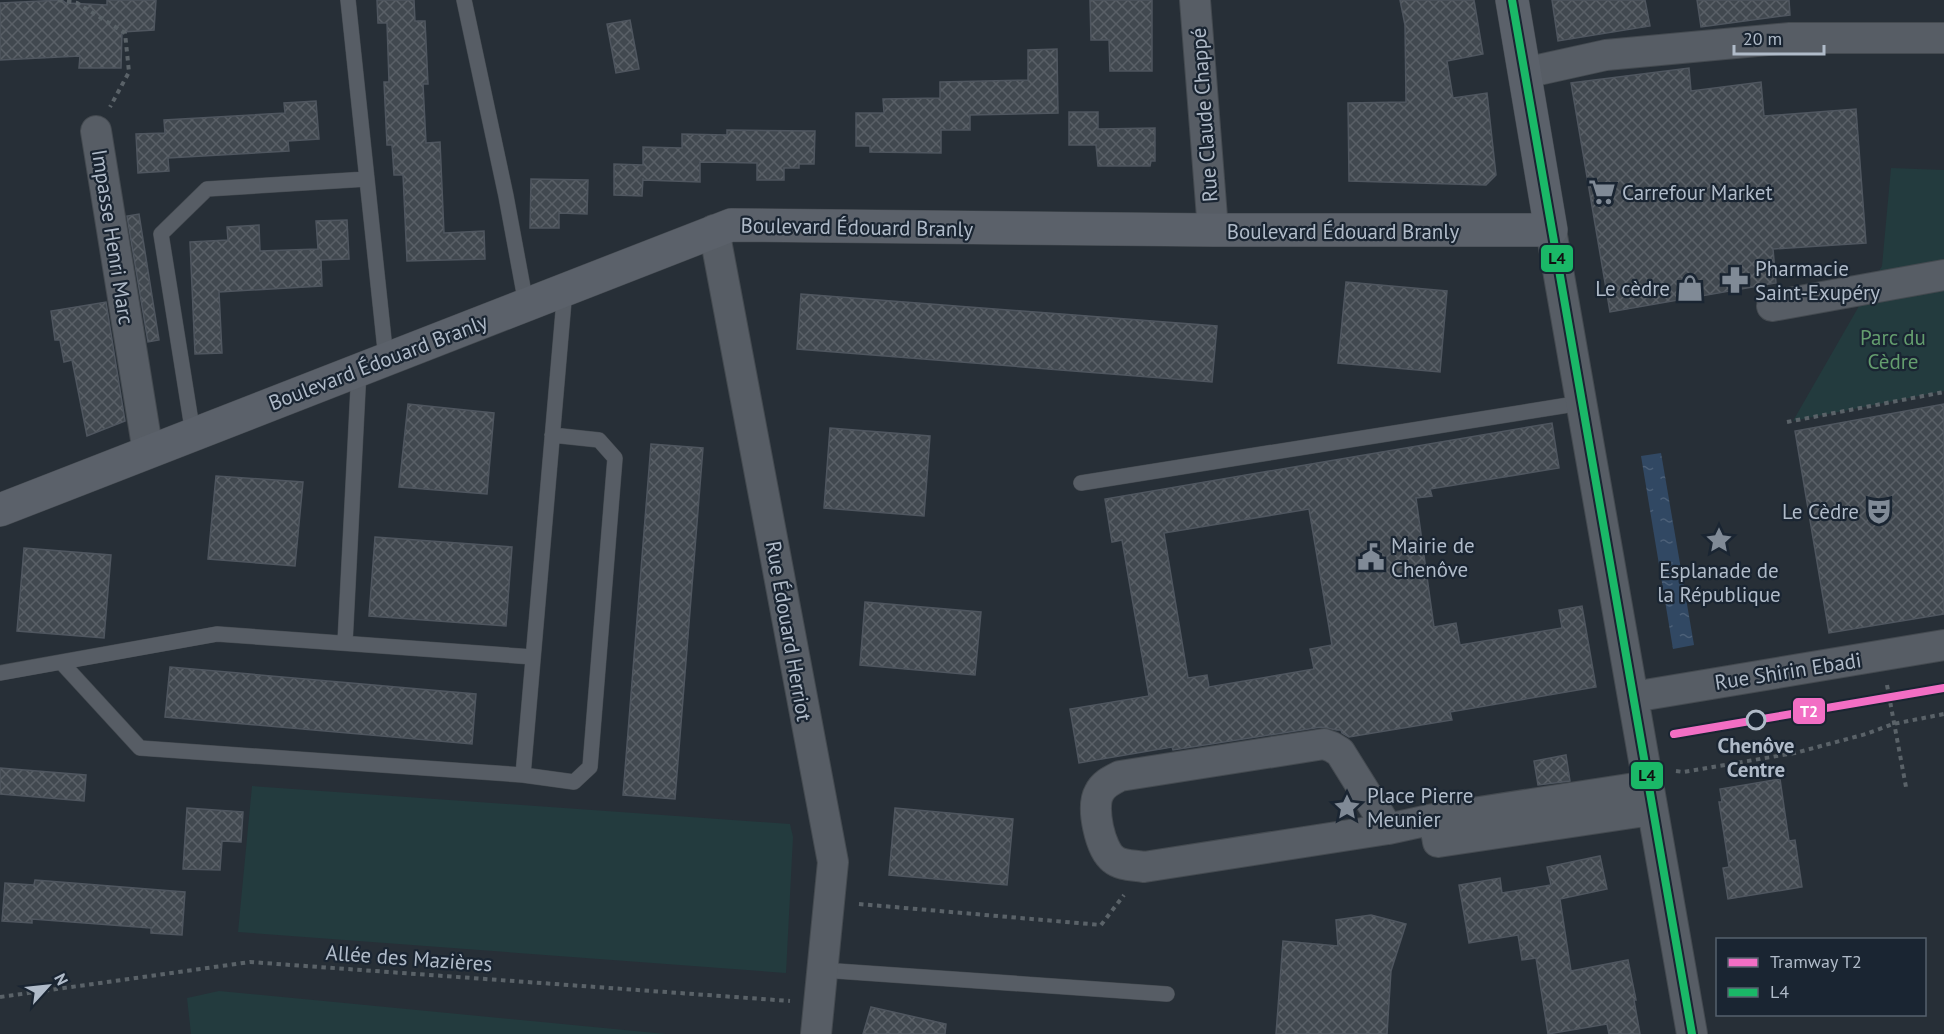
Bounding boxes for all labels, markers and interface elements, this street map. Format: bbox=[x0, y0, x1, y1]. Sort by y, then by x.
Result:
scale bar bbox=[1734, 18, 1824, 56]
street label: Rue Claude Chappé bbox=[1184, 27, 1224, 203]
text: 20 m bbox=[1743, 27, 1782, 50]
street label: Impasse Henri Marc bbox=[86, 147, 140, 327]
supermarket icon: Carrefour Market bbox=[1587, 177, 1617, 207]
place label: Carrefour Market bbox=[1622, 179, 1773, 206]
street label: Boulevard Édouard Branly bbox=[740, 211, 974, 243]
street label: Boulevard Édouard Branly bbox=[1227, 218, 1459, 245]
line badge: L4 bbox=[1540, 244, 1574, 273]
text: L4 bbox=[1548, 248, 1566, 268]
place label: Pharmacie Saint-Exupéry bbox=[1755, 255, 1880, 306]
pharmacy icon: Pharmacie Saint-Exupéry bbox=[1720, 265, 1750, 295]
shop icon: Le cèdre bbox=[1675, 273, 1705, 303]
place label: Le cèdre bbox=[1595, 275, 1670, 302]
street label: Boulevard Édouard Branly bbox=[265, 308, 492, 416]
park label: Parc du Cèdre bbox=[1860, 324, 1926, 375]
theatre icon: Le Cèdre bbox=[1864, 496, 1894, 526]
place label: Le Cèdre bbox=[1782, 498, 1859, 525]
place icon: Esplanade de la République bbox=[1704, 525, 1734, 555]
place label: Mairie de Chenôve bbox=[1391, 532, 1475, 583]
street label: Rue Édouard Herriot bbox=[760, 539, 818, 723]
public building icon: Mairie de Chenôve bbox=[1356, 542, 1386, 572]
place label: Esplanade de la République bbox=[1657, 557, 1781, 608]
street label: Rue Shirin Ebadi bbox=[1713, 646, 1863, 696]
line badge: T2 bbox=[1792, 697, 1826, 725]
text: T2 bbox=[1800, 701, 1818, 721]
marker: Chenôve Centre bbox=[1746, 710, 1766, 730]
place label: Chenôve Centre bbox=[1718, 732, 1794, 783]
line badge: L4 bbox=[1630, 761, 1664, 790]
text: L4 bbox=[1638, 765, 1656, 785]
place label: Place Pierre Meunier bbox=[1367, 782, 1474, 833]
place icon: Place Pierre Meunier bbox=[1332, 792, 1362, 822]
legend bbox=[1716, 938, 1926, 1016]
street label: Allée des Mazières bbox=[325, 939, 493, 977]
text: Tramway T2 bbox=[1770, 950, 1862, 973]
north arrow bbox=[18, 956, 78, 1016]
text: N bbox=[50, 970, 73, 988]
text: L4 bbox=[1770, 980, 1789, 1003]

